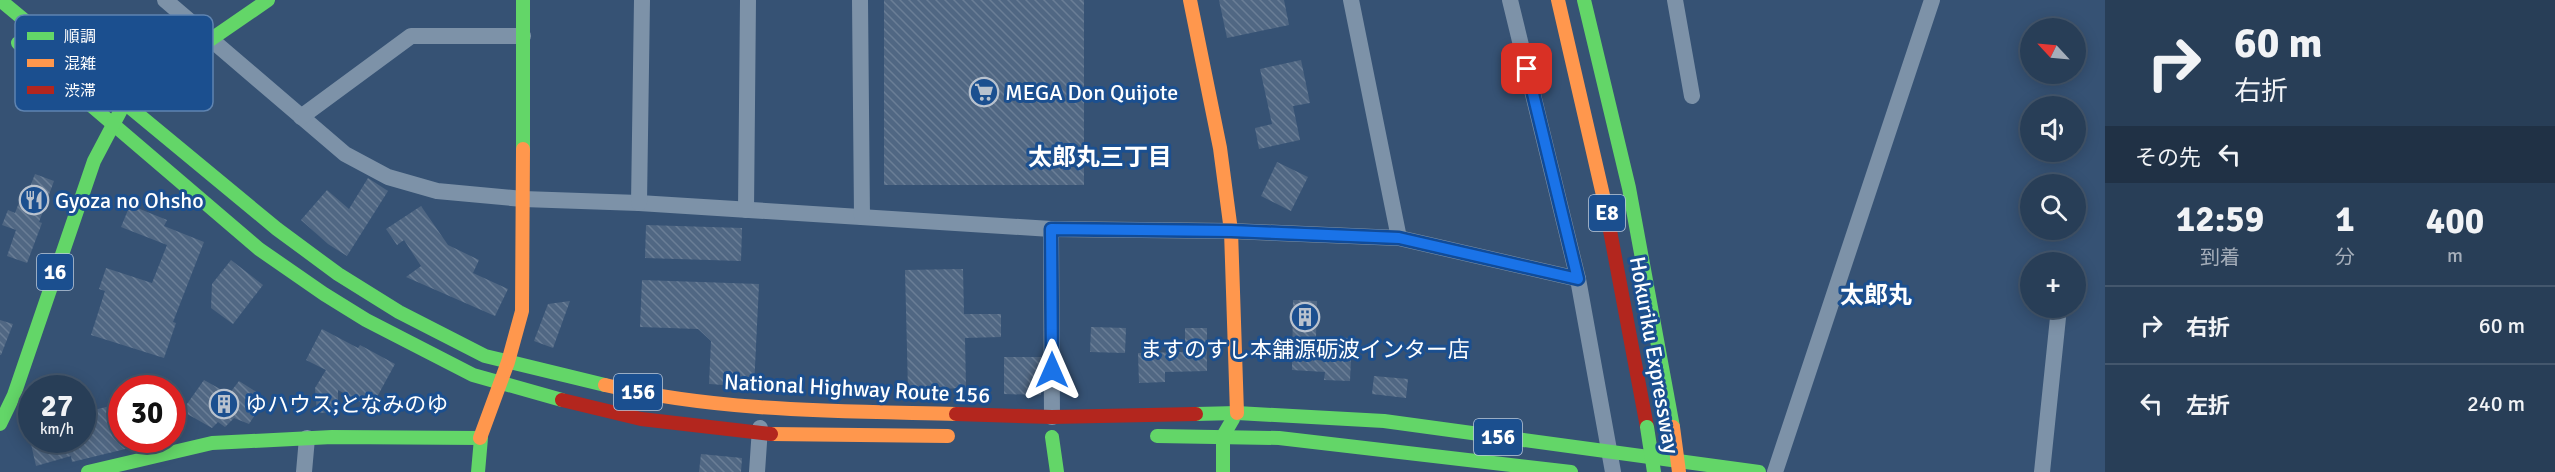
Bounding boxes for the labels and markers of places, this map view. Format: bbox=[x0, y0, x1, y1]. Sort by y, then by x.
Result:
pin bbox=[1501, 43, 1552, 94]
supermarket icon: MEGA Don Quijote bbox=[968, 76, 1000, 108]
place label: MEGA Don Quijote bbox=[1005, 79, 1178, 106]
restaurant icon: Gyoza no Ohsho bbox=[18, 184, 50, 216]
place label: Gyoza no Ohsho bbox=[55, 187, 204, 214]
building icon: ますのすし本舗源砺波インター店 bbox=[1289, 301, 1321, 333]
place label: ますのすし本舗源砺波インター店 bbox=[1140, 336, 1470, 363]
building icon: ゆハウス;となみのゆ bbox=[208, 388, 240, 420]
place label: ゆハウス;となみのゆ bbox=[245, 391, 448, 418]

